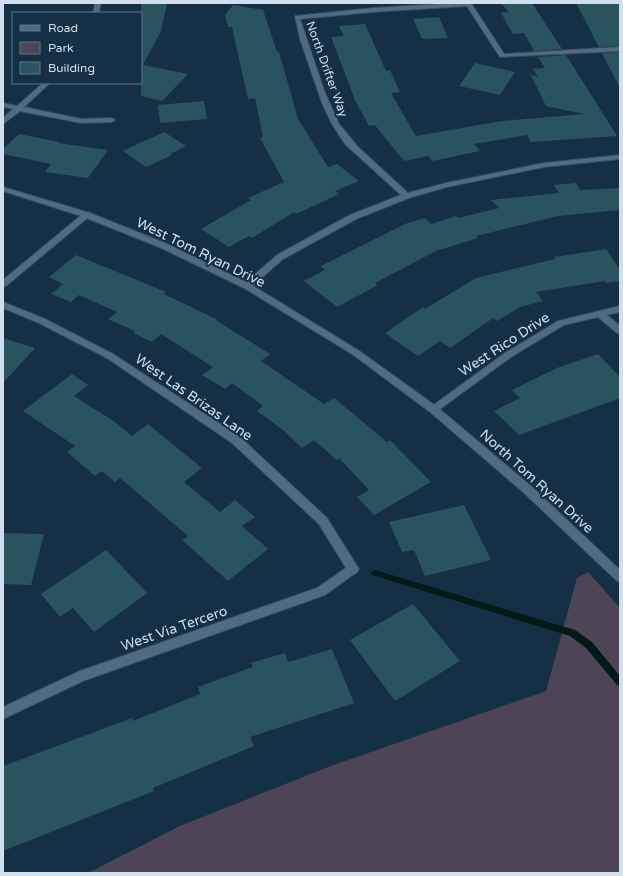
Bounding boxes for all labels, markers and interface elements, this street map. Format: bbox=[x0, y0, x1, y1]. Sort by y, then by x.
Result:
legend bbox=[12, 12, 142, 84]
street label: North Drifter Way bbox=[303, 19, 351, 119]
text: Road bbox=[48, 21, 78, 35]
text: Park bbox=[48, 41, 74, 55]
text: Building bbox=[48, 61, 95, 75]
street label: West Tom Ryan Drive bbox=[133, 214, 268, 291]
street label: West Rico Drive bbox=[456, 309, 553, 380]
street label: West Las Brizas Lane bbox=[132, 350, 256, 444]
street label: North Tom Ryan Drive bbox=[476, 426, 597, 537]
street label: West Via Tercero bbox=[119, 602, 230, 655]

